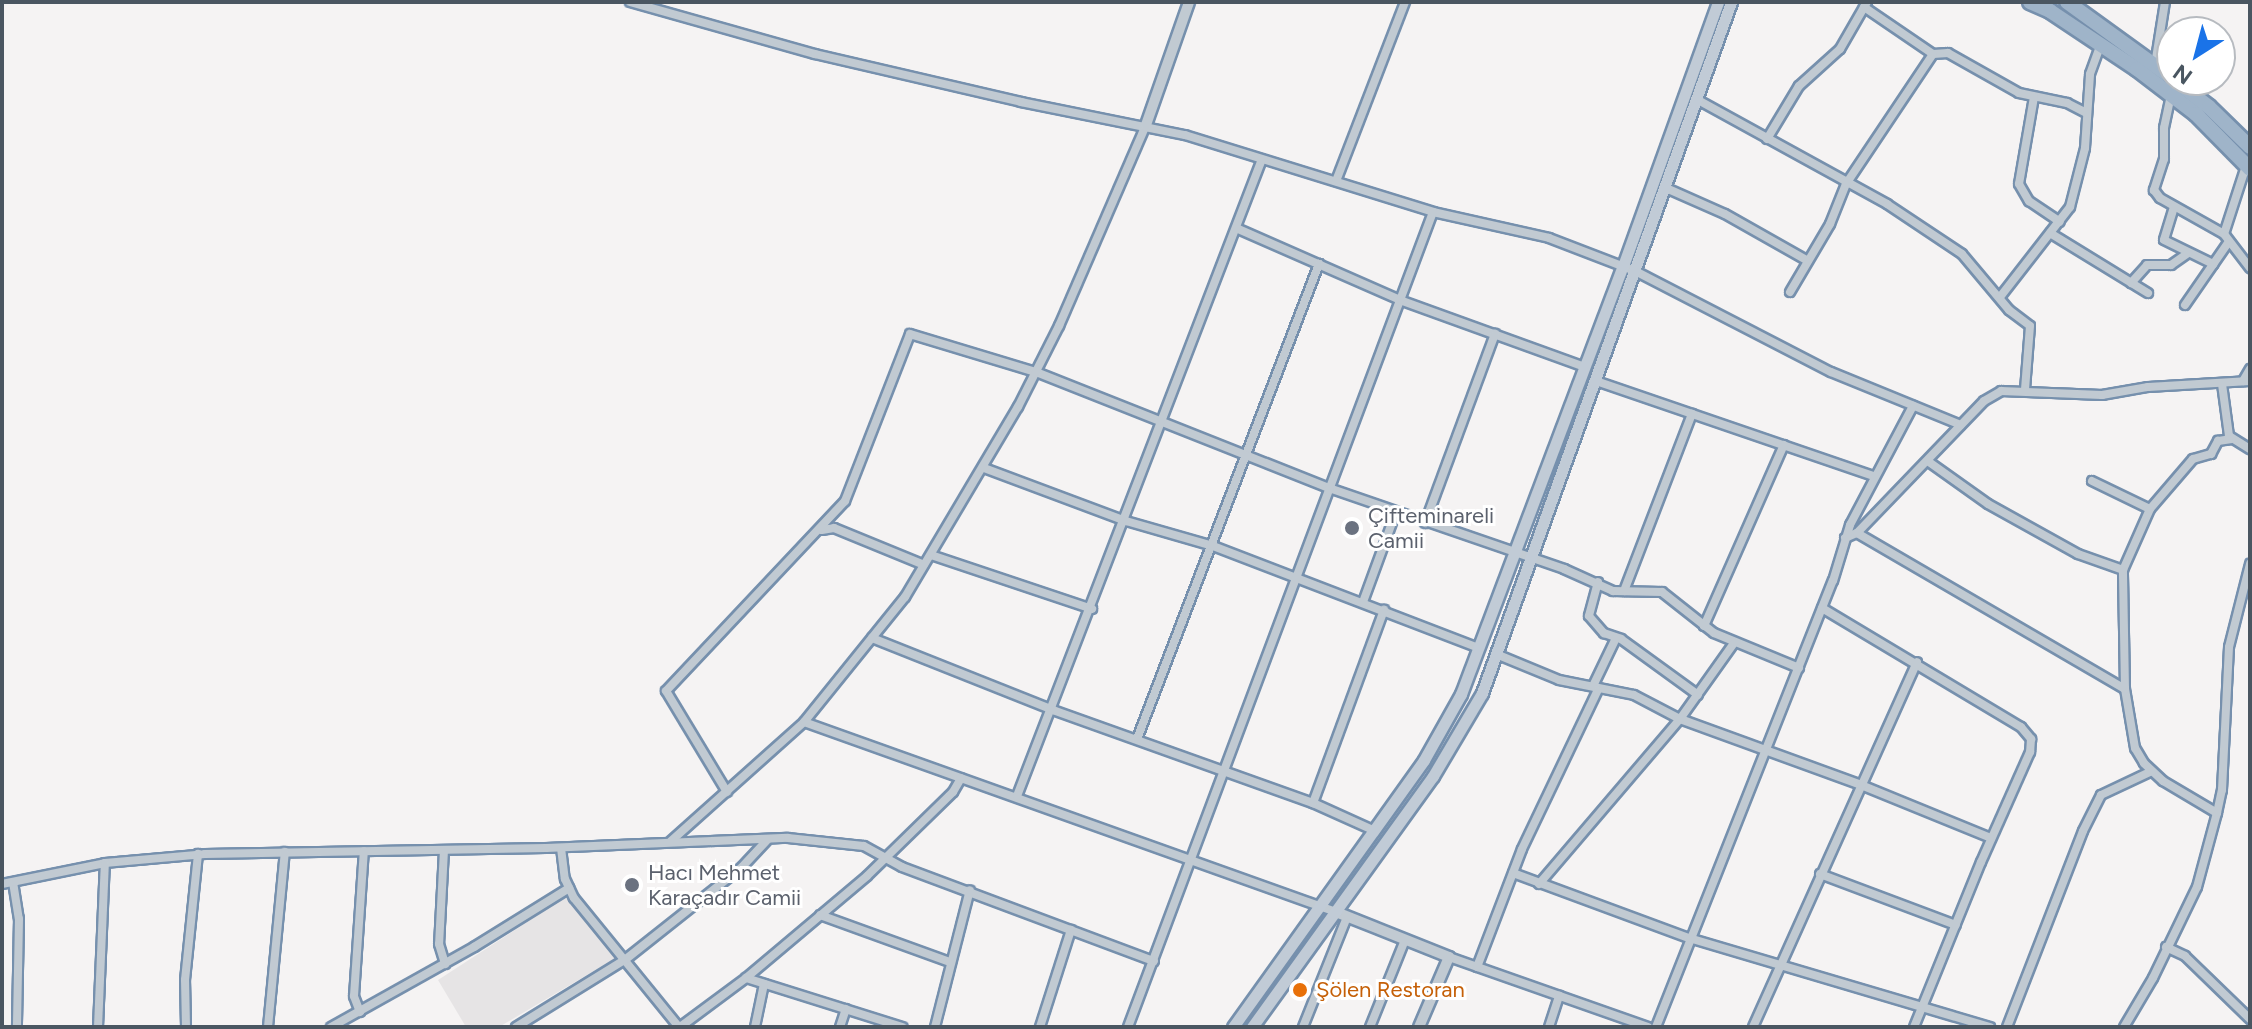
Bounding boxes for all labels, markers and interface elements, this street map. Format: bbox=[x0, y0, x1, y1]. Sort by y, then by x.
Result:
north arrow bbox=[2156, 16, 2236, 96]
text: N bbox=[2168, 58, 2198, 90]
place label: Çifteminareli Camii bbox=[1368, 502, 1494, 554]
marker: Çifteminareli Camii bbox=[1343, 519, 1361, 537]
place label: Hacı Mehmet Karaçadır Camii bbox=[648, 859, 801, 910]
marker: Hacı Mehmet Karaçadır Camii bbox=[623, 876, 641, 894]
place label: Şölen Restoran bbox=[1316, 977, 1465, 1003]
marker: Şölen Restoran bbox=[1291, 981, 1309, 999]

